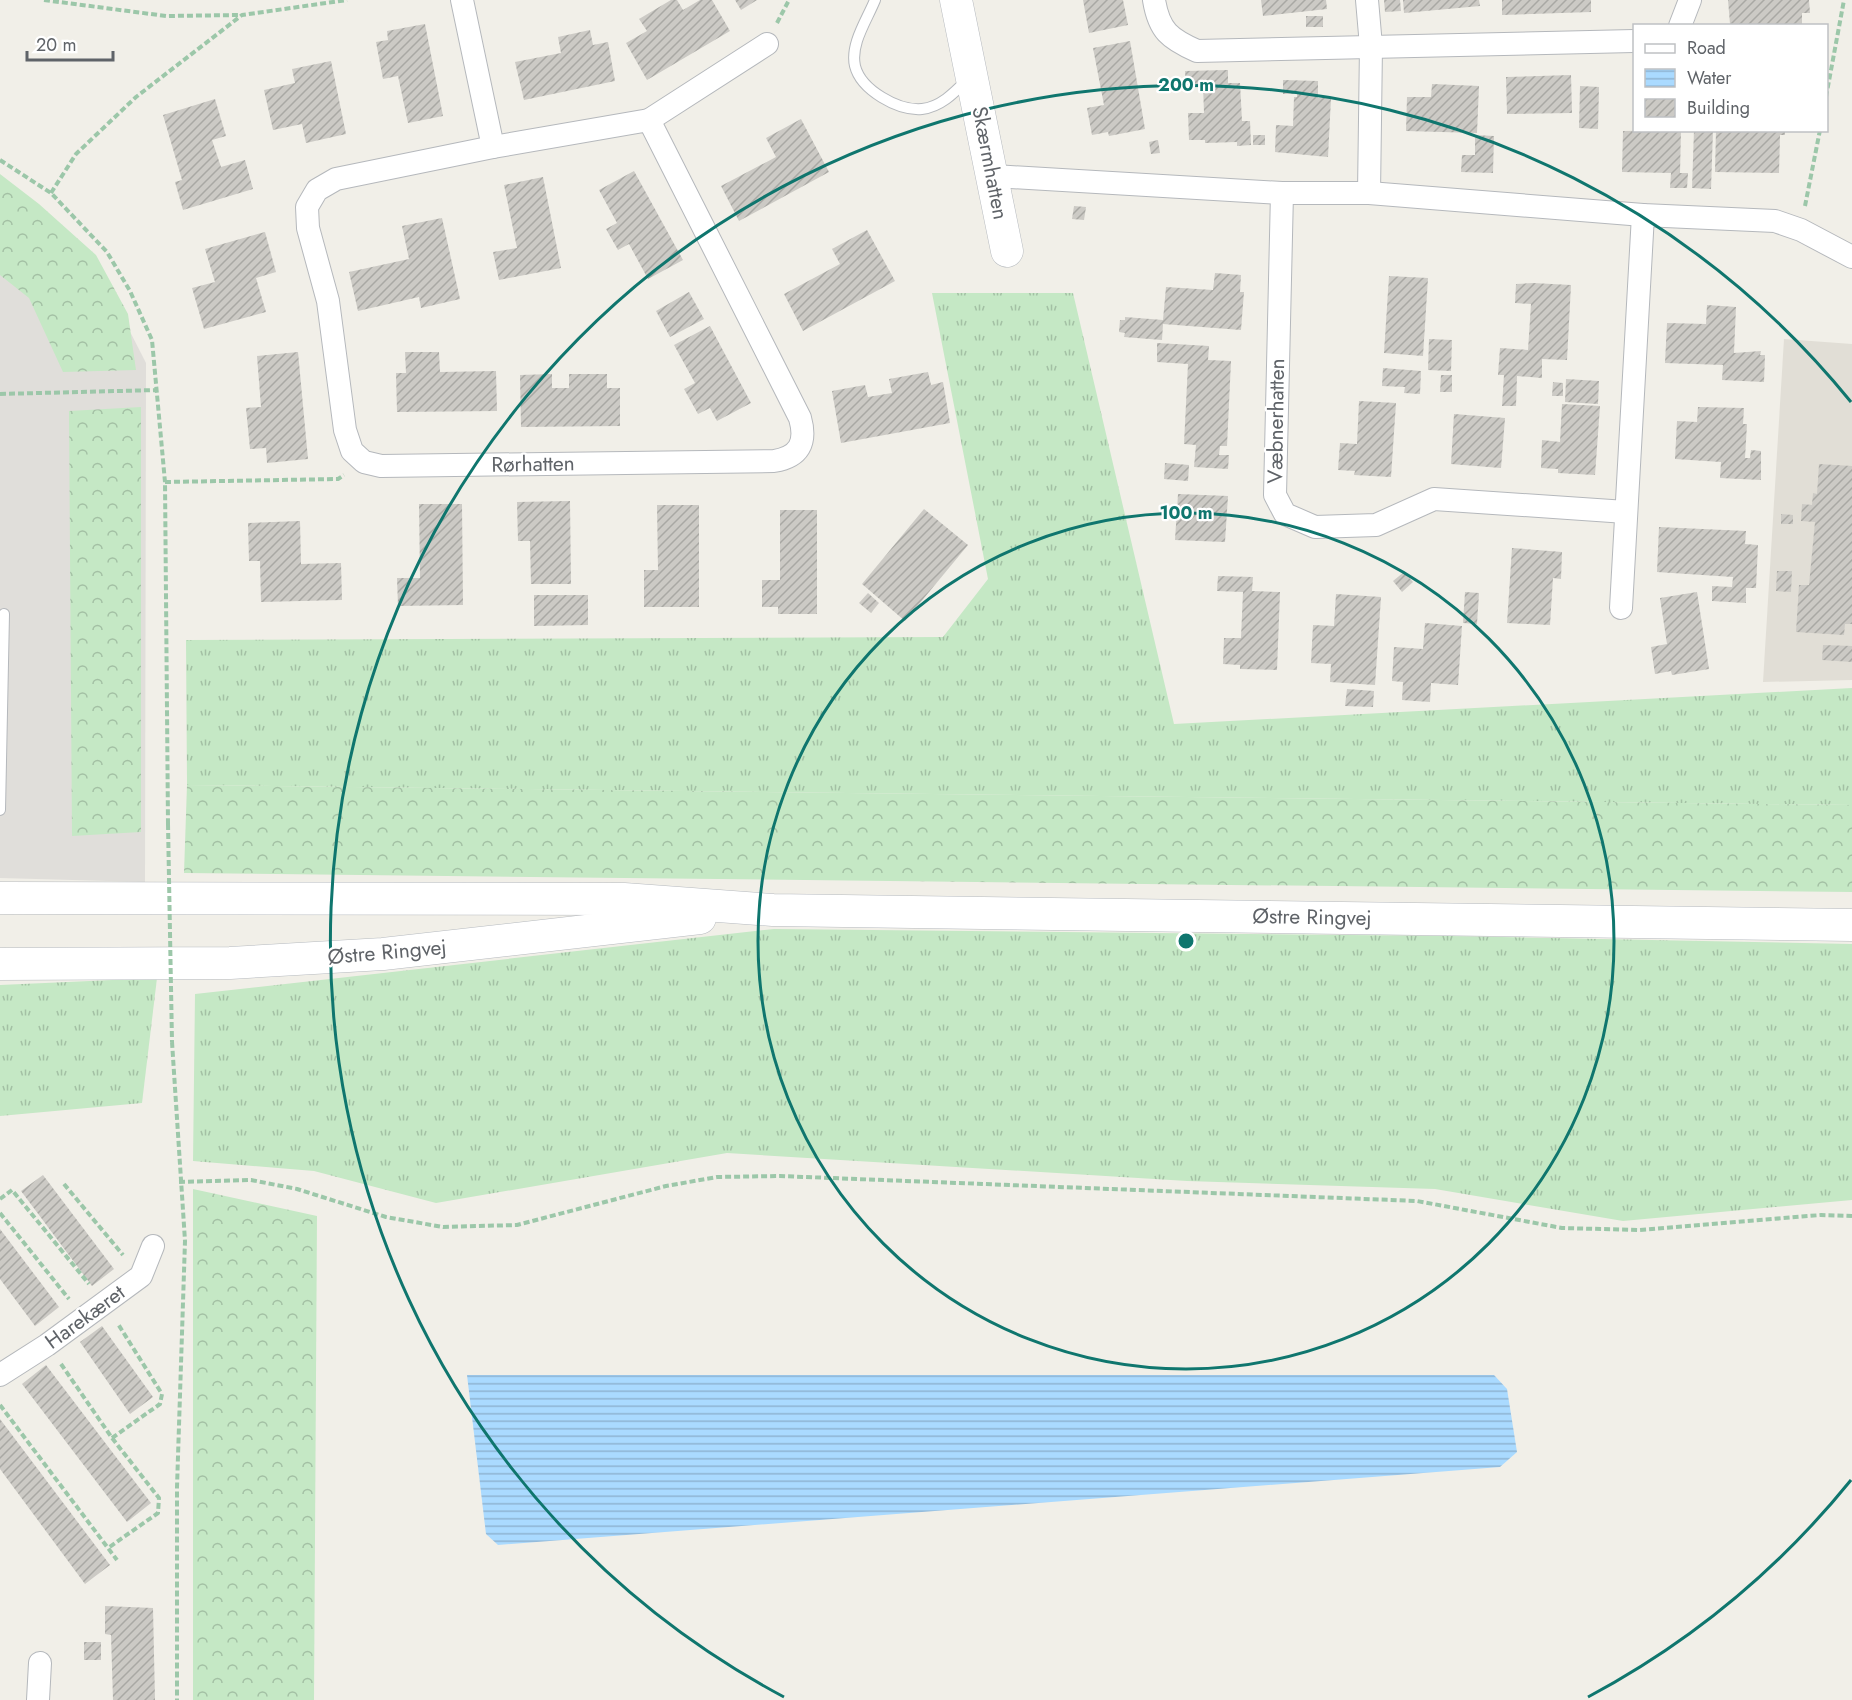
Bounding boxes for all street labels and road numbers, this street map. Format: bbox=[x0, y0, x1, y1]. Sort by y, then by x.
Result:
street label: Skærmhatten bbox=[964, 104, 1016, 222]
street label: Væbnerhatten bbox=[1260, 358, 1292, 484]
street label: Rørhatten bbox=[491, 448, 575, 480]
street label: Østre Ringvej bbox=[1252, 901, 1372, 933]
street label: Østre Ringvej bbox=[326, 932, 448, 972]
street label: Harekæret bbox=[39, 1278, 131, 1356]

